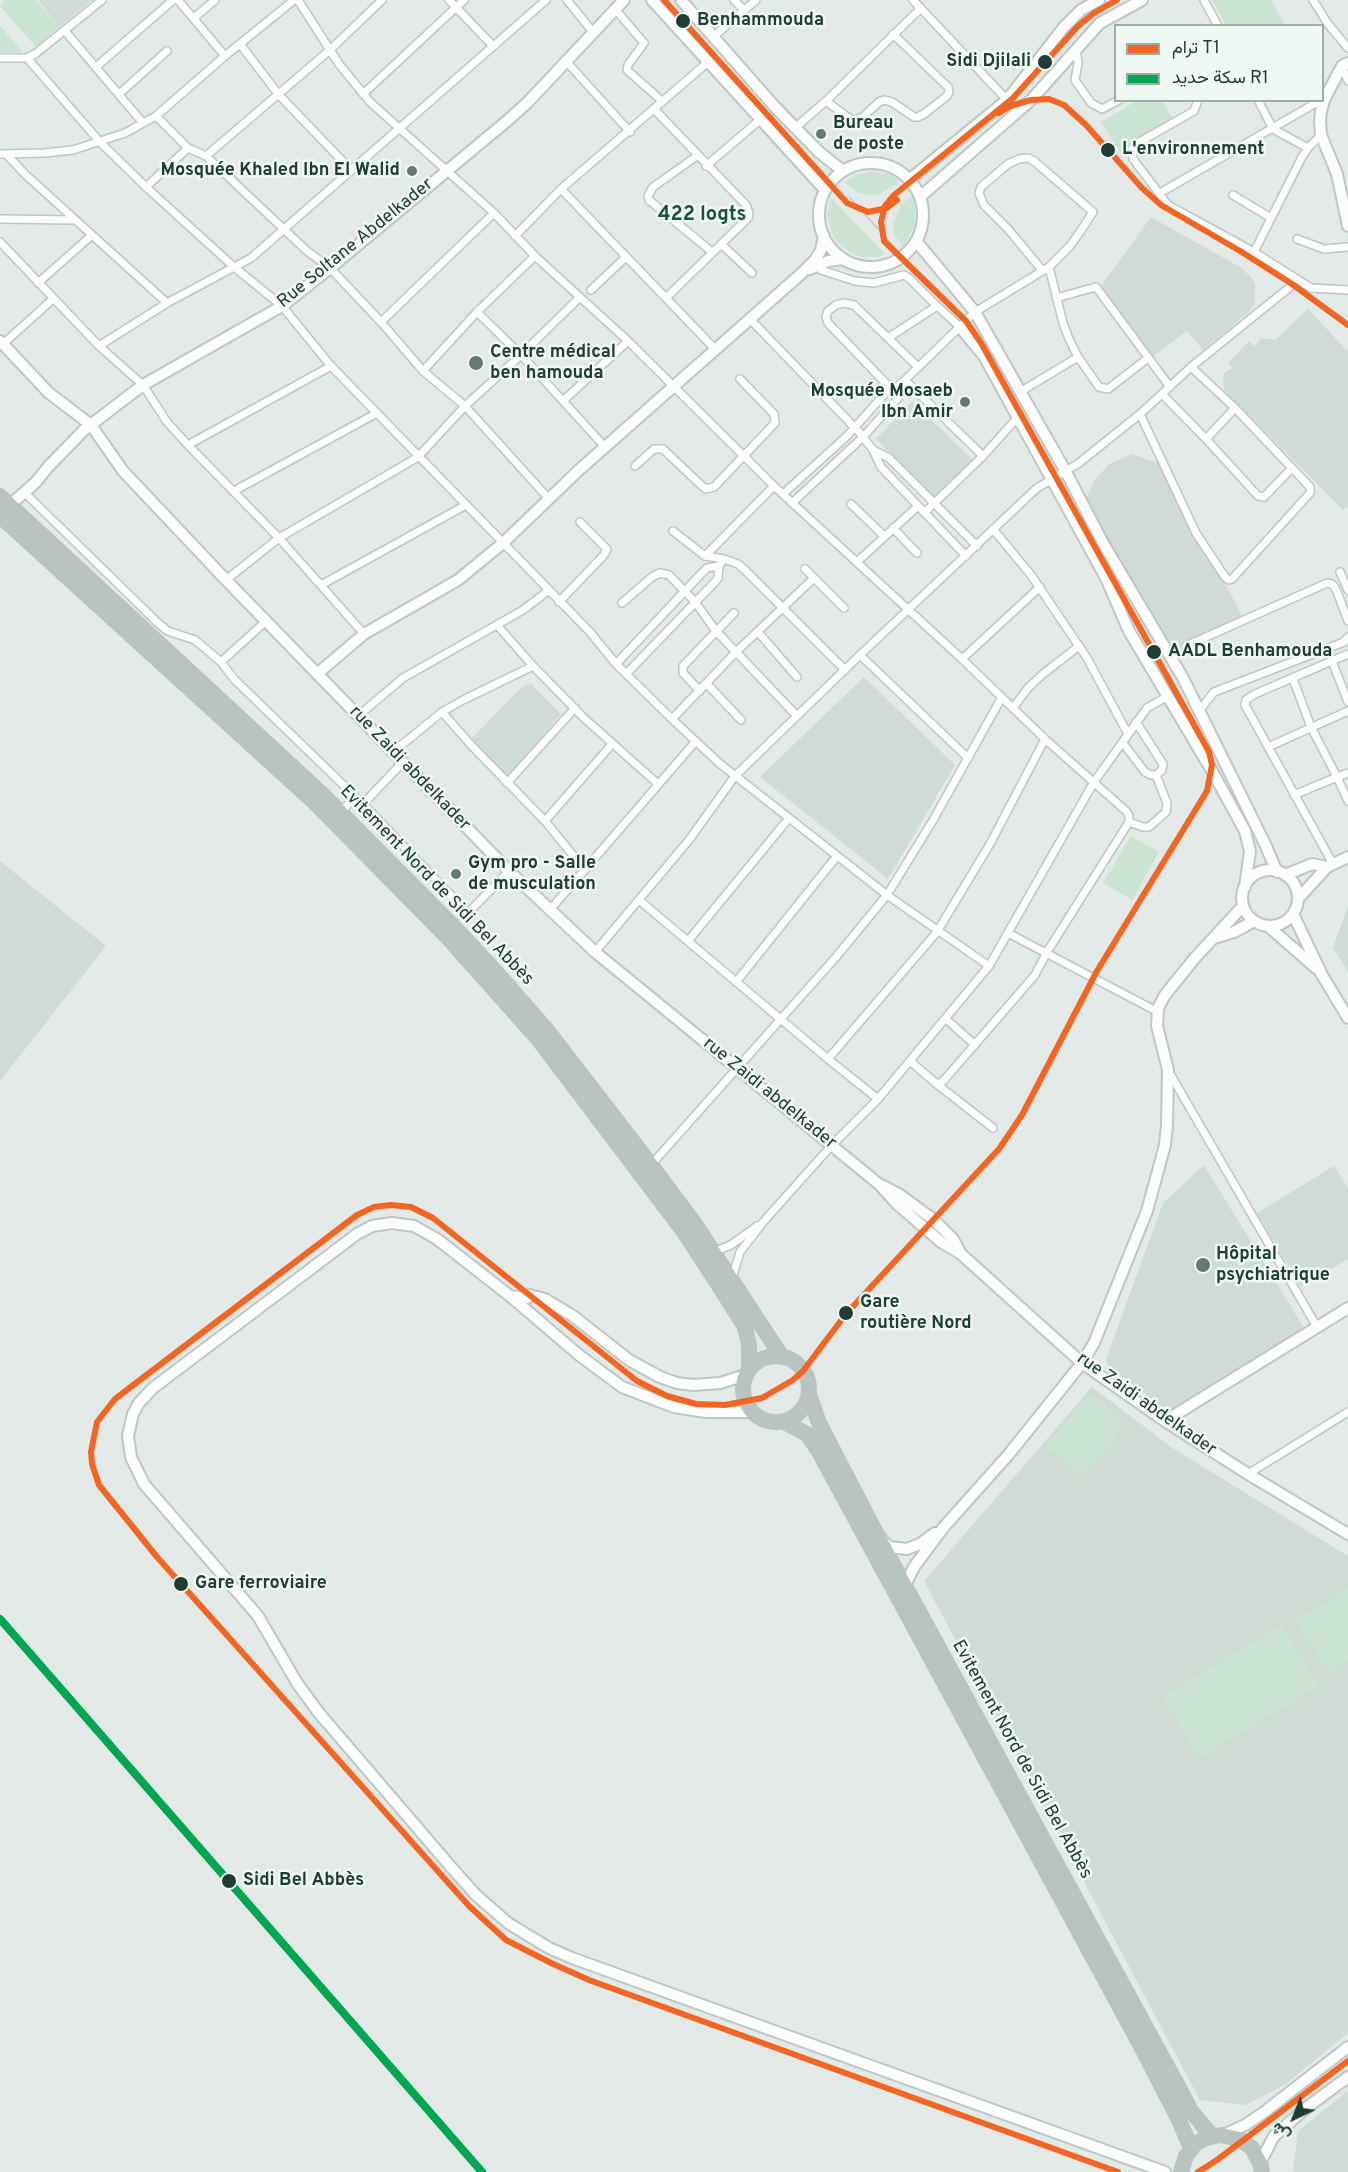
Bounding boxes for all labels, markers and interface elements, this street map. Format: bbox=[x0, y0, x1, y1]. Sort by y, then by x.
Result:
place label: Benhammouda bbox=[697, 10, 824, 32]
marker: Benhammouda bbox=[674, 12, 692, 30]
legend bbox=[1114, 24, 1324, 102]
text: ترام T1 bbox=[1172, 37, 1220, 60]
place label: Sidi Djilali bbox=[946, 51, 1031, 73]
marker: Sidi Djilali bbox=[1036, 53, 1054, 71]
text: سكة حديد R1 bbox=[1172, 67, 1269, 90]
place label: Bureau de poste bbox=[833, 113, 904, 156]
marker: Bureau de poste bbox=[814, 127, 828, 141]
place label: L'environnement bbox=[1122, 139, 1264, 161]
marker: L'environnement bbox=[1099, 141, 1117, 159]
place label: Mosquée Khaled Ibn El Walid bbox=[160, 160, 400, 182]
marker: Mosquée Khaled Ibn El Walid bbox=[405, 164, 419, 178]
street label: Rue Soltane Abdelkader bbox=[274, 174, 438, 314]
district label: 422 logts bbox=[658, 204, 746, 228]
place label: Centre médical ben hamouda bbox=[490, 342, 616, 385]
marker: Centre médical ben hamouda bbox=[467, 354, 485, 372]
place label: Mosquée Mosaeb Ibn Amir bbox=[810, 381, 953, 424]
marker: Mosquée Mosaeb Ibn Amir bbox=[958, 395, 972, 409]
place label: AADL Benhamouda bbox=[1168, 641, 1332, 663]
marker: AADL Benhamouda bbox=[1145, 643, 1163, 661]
street label: rue Zaidi abdelkader bbox=[344, 702, 474, 836]
street label: Evitement Nord de Sidi Bel Abbès bbox=[335, 781, 537, 991]
place label: Gym pro - Salle de musculation bbox=[468, 853, 596, 896]
marker: Gym pro - Salle de musculation bbox=[449, 867, 463, 881]
street label: rue Zaidi abdelkader bbox=[698, 1033, 840, 1155]
place label: Hôpital psychiatrique bbox=[1216, 1244, 1330, 1286]
marker: Hôpital psychiatrique bbox=[1194, 1256, 1212, 1274]
place label: Gare routière Nord bbox=[860, 1292, 972, 1334]
marker: Gare routière Nord bbox=[837, 1304, 855, 1322]
street label: rue Zaidi abdelkader bbox=[1072, 1349, 1220, 1461]
place label: Gare ferroviaire bbox=[195, 1573, 327, 1595]
marker: Gare ferroviaire bbox=[172, 1575, 190, 1593]
street label: Evitement Nord de Sidi Bel Abbès bbox=[946, 1637, 1096, 1883]
place label: Sidi Bel Abbès bbox=[243, 1870, 364, 1892]
marker: Sidi Bel Abbès bbox=[220, 1872, 238, 1890]
north arrow bbox=[1264, 2088, 1324, 2148]
text: ش bbox=[1268, 2117, 1296, 2145]

